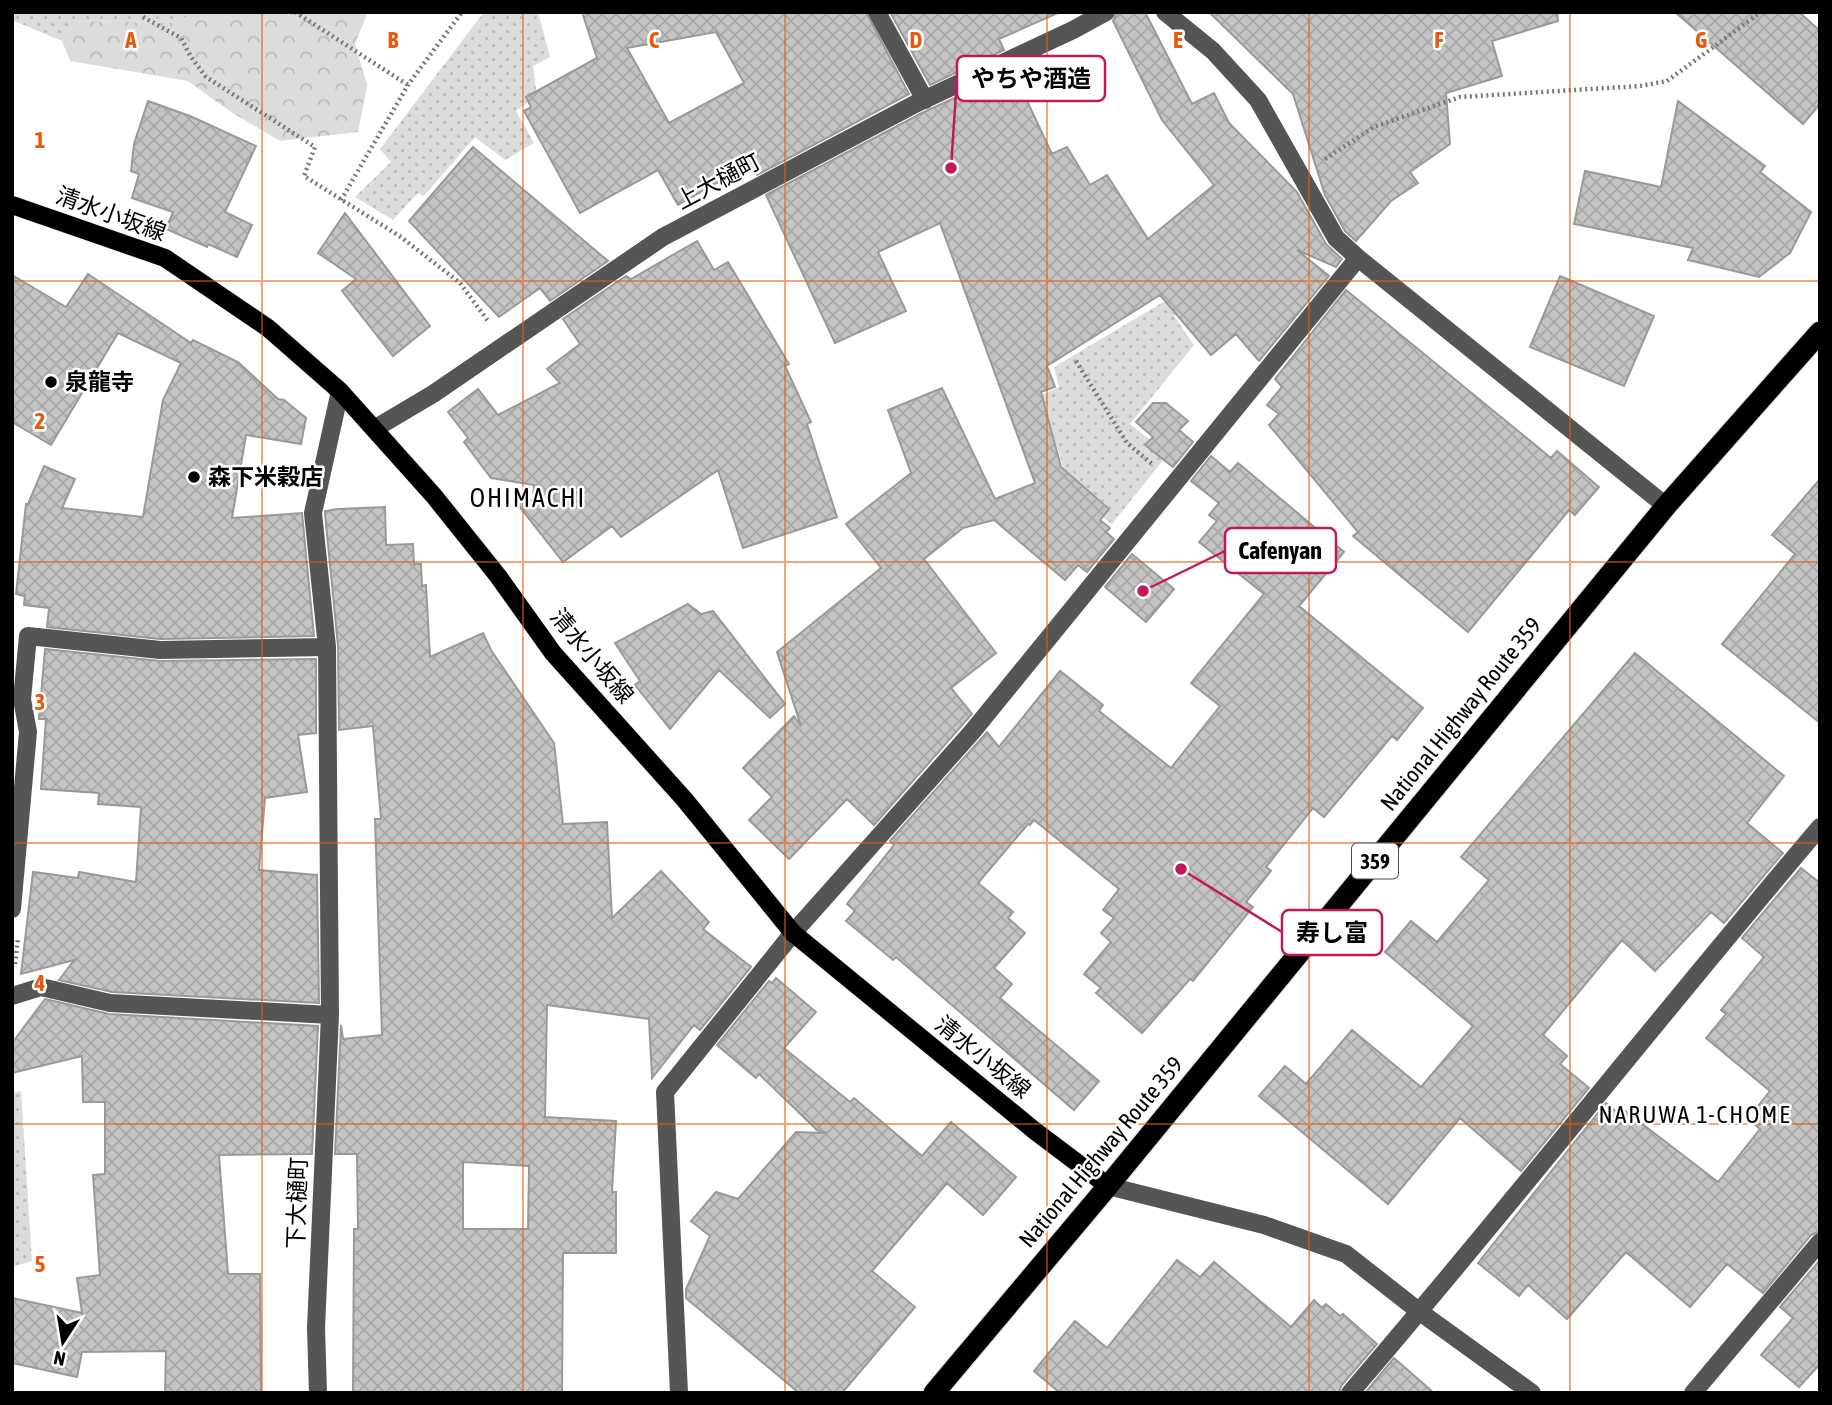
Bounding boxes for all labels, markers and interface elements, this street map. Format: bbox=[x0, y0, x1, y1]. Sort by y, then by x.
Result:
text: A bbox=[124, 27, 137, 53]
text: B bbox=[388, 27, 399, 53]
text: C bbox=[649, 27, 660, 53]
text: D bbox=[910, 27, 923, 53]
text: E bbox=[1173, 27, 1183, 53]
text: F bbox=[1434, 27, 1444, 53]
text: G bbox=[1695, 27, 1707, 53]
callout: やちや酒造 bbox=[957, 56, 1105, 101]
text: やちや酒造 bbox=[971, 65, 1091, 92]
text: 1 bbox=[35, 127, 46, 153]
street label: 上大樋町 bbox=[671, 148, 765, 214]
street label: 清水小坂線 bbox=[53, 182, 169, 246]
place label: 泉龍寺 bbox=[65, 369, 134, 395]
marker: 泉龍寺 bbox=[43, 374, 59, 390]
text: 2 bbox=[35, 408, 45, 434]
place label: 森下米穀店 bbox=[208, 464, 323, 490]
marker: 森下米穀店 bbox=[186, 469, 202, 485]
district label: OHIMACHI bbox=[470, 483, 586, 513]
callout: Cafenyan bbox=[1225, 528, 1336, 573]
text: Cafenyan bbox=[1238, 537, 1322, 564]
street label: 清水小坂線 bbox=[545, 604, 639, 708]
street label: National Highway Route 359 bbox=[1375, 612, 1547, 816]
text: 3 bbox=[35, 689, 45, 715]
road number: 359 bbox=[1352, 844, 1398, 878]
callout: 寿し富 bbox=[1282, 910, 1382, 955]
text: 寿し富 bbox=[1296, 919, 1368, 946]
text: 4 bbox=[34, 970, 46, 996]
street label: 清水小坂線 bbox=[930, 1011, 1036, 1103]
street label: National Highway Route 359 bbox=[1014, 1052, 1188, 1252]
district label: NARUWA 1-CHOME bbox=[1598, 1101, 1792, 1128]
street label: 下大樋町 bbox=[282, 1157, 312, 1249]
text: 5 bbox=[35, 1251, 46, 1277]
north arrow bbox=[28, 1307, 98, 1377]
text: N bbox=[52, 1347, 67, 1371]

